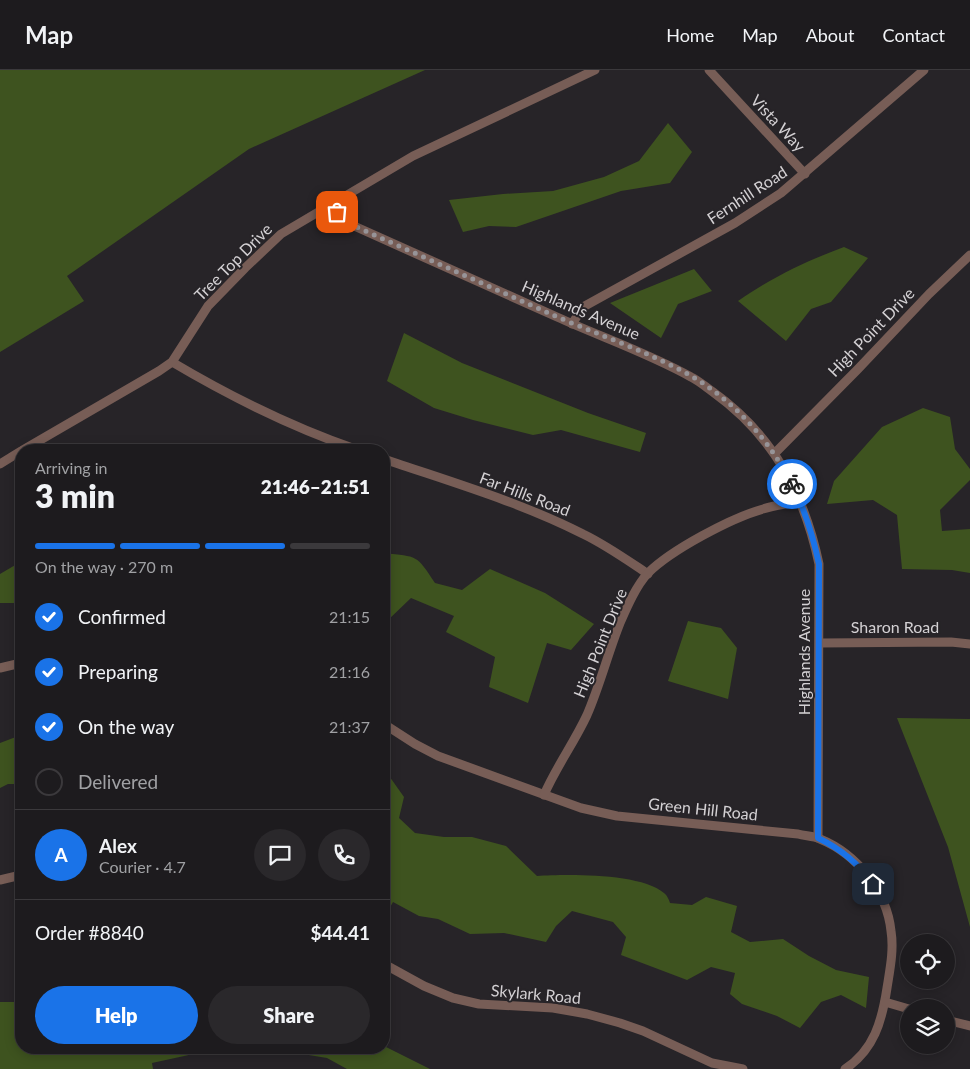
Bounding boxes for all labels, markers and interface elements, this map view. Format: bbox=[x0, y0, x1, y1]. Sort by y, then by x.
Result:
text: Map bbox=[25, 20, 73, 49]
text: Home bbox=[666, 24, 714, 46]
text: Map bbox=[742, 24, 778, 46]
text: About bbox=[806, 24, 855, 46]
text: Contact bbox=[883, 24, 945, 46]
street label: Vista Way bbox=[747, 90, 810, 156]
street label: Fernhill Road bbox=[703, 162, 790, 227]
pin bbox=[316, 191, 358, 233]
icon: bag bbox=[323, 198, 351, 226]
street label: Tree Top Drive bbox=[190, 219, 275, 304]
street label: Highlands Avenue bbox=[519, 276, 643, 343]
street label: High Point Drive bbox=[823, 283, 918, 380]
text: Arriving in bbox=[35, 458, 108, 477]
courier bbox=[767, 459, 817, 509]
street label: Far Hills Road bbox=[477, 468, 573, 520]
icon: bike bbox=[778, 470, 806, 498]
text: 21:46–21:51 bbox=[261, 475, 370, 498]
text: 3 min bbox=[35, 476, 115, 515]
text: On the way · 270 m bbox=[35, 557, 173, 576]
street label: High Point Drive bbox=[569, 585, 630, 700]
street label: Highlands Avenue bbox=[794, 589, 813, 715]
icon: check bbox=[35, 603, 63, 631]
text: Confirmed bbox=[78, 605, 166, 628]
text: 21:15 bbox=[329, 607, 370, 626]
street label: Sharon Road bbox=[851, 617, 939, 636]
icon: check bbox=[35, 658, 63, 686]
text: Preparing bbox=[78, 660, 158, 683]
text: 21:16 bbox=[329, 662, 370, 681]
icon: check bbox=[35, 713, 63, 741]
text: On the way bbox=[78, 715, 174, 738]
text: 21:37 bbox=[329, 717, 370, 736]
text: Delivered bbox=[78, 770, 158, 793]
street label: Green Hill Road bbox=[647, 793, 759, 824]
button: chat bbox=[254, 829, 306, 881]
button: phone bbox=[318, 829, 370, 881]
text: Alex bbox=[99, 834, 137, 857]
text: A bbox=[54, 843, 68, 866]
text: Courier · 4.7 bbox=[99, 857, 186, 876]
pin bbox=[852, 863, 894, 905]
icon: home bbox=[859, 870, 887, 898]
text: Order #8840 bbox=[35, 921, 144, 944]
text: $44.41 bbox=[310, 921, 370, 944]
map controls bbox=[900, 934, 955, 1054]
button: locate bbox=[900, 934, 955, 989]
street label: Skylark Road bbox=[490, 980, 582, 1007]
button: Help bbox=[35, 986, 198, 1044]
button: Share bbox=[208, 986, 370, 1044]
button: layers bbox=[900, 999, 955, 1054]

